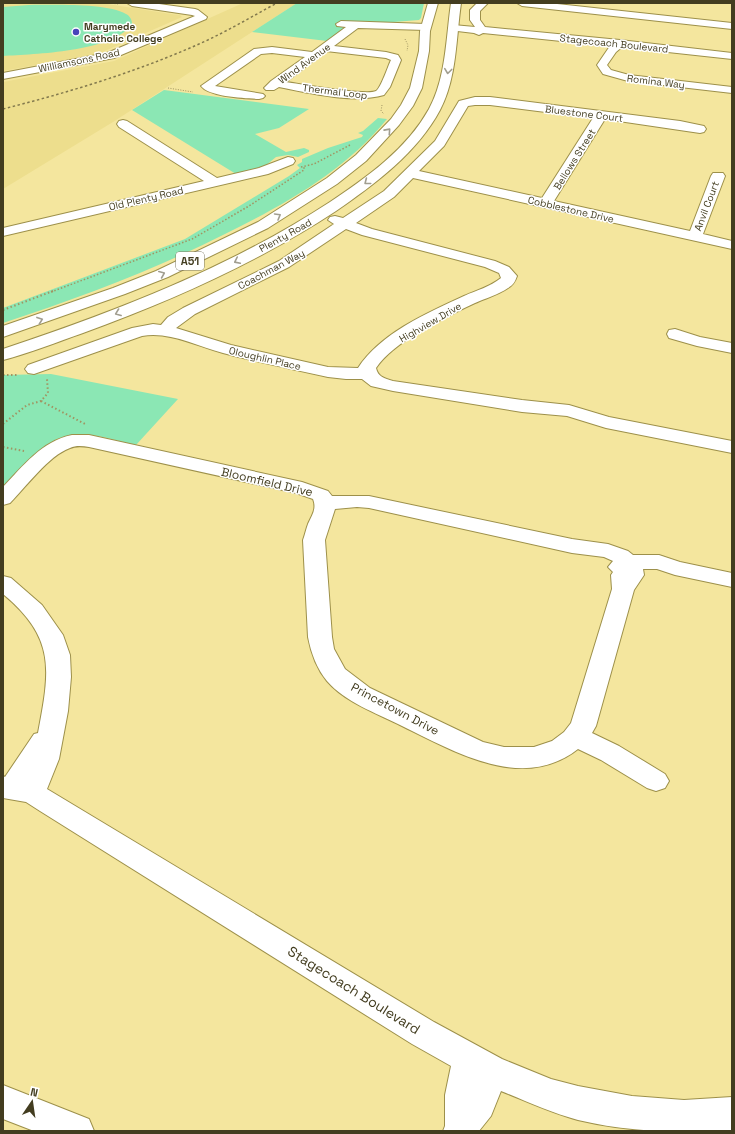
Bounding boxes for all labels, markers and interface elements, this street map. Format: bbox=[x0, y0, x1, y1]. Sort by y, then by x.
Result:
place label: Marymede Catholic College bbox=[84, 20, 162, 45]
marker: Marymede Catholic College bbox=[71, 27, 81, 37]
street label: Stagecoach Boulevard bbox=[559, 31, 669, 56]
street label: Wind Avenue bbox=[276, 40, 333, 87]
street label: Williamsons Road bbox=[37, 46, 121, 75]
one-way arrow bbox=[444, 68, 453, 74]
street label: Romina Way bbox=[626, 71, 686, 92]
street label: Thermal Loop bbox=[302, 81, 368, 102]
street label: Bluestone Court bbox=[544, 102, 624, 125]
street label: Bellows Street bbox=[550, 126, 599, 192]
one-way arrow bbox=[383, 128, 390, 135]
one-way arrow bbox=[365, 177, 372, 184]
street label: Anvil Court bbox=[691, 179, 722, 233]
street label: Old Plenty Road bbox=[107, 184, 185, 213]
street label: Cobblestone Drive bbox=[526, 193, 615, 226]
one-way arrow bbox=[274, 213, 281, 220]
street label: Plenty Road bbox=[257, 216, 314, 255]
street label: Coachman Way bbox=[236, 246, 307, 292]
road number: A51 bbox=[176, 252, 204, 270]
one-way arrow bbox=[234, 256, 241, 264]
one-way arrow bbox=[157, 271, 165, 279]
street label: Highview Drive bbox=[397, 299, 464, 345]
one-way arrow bbox=[115, 309, 122, 317]
one-way arrow bbox=[36, 316, 43, 324]
street label: Oloughlin Place bbox=[228, 344, 302, 373]
street label: Bloomfield Drive bbox=[220, 464, 314, 500]
street label: Princetown Drive bbox=[348, 679, 442, 739]
street label: Stagecoach Boulevard bbox=[284, 942, 424, 1038]
north arrow bbox=[12, 1082, 52, 1122]
text: N bbox=[29, 1085, 39, 1100]

